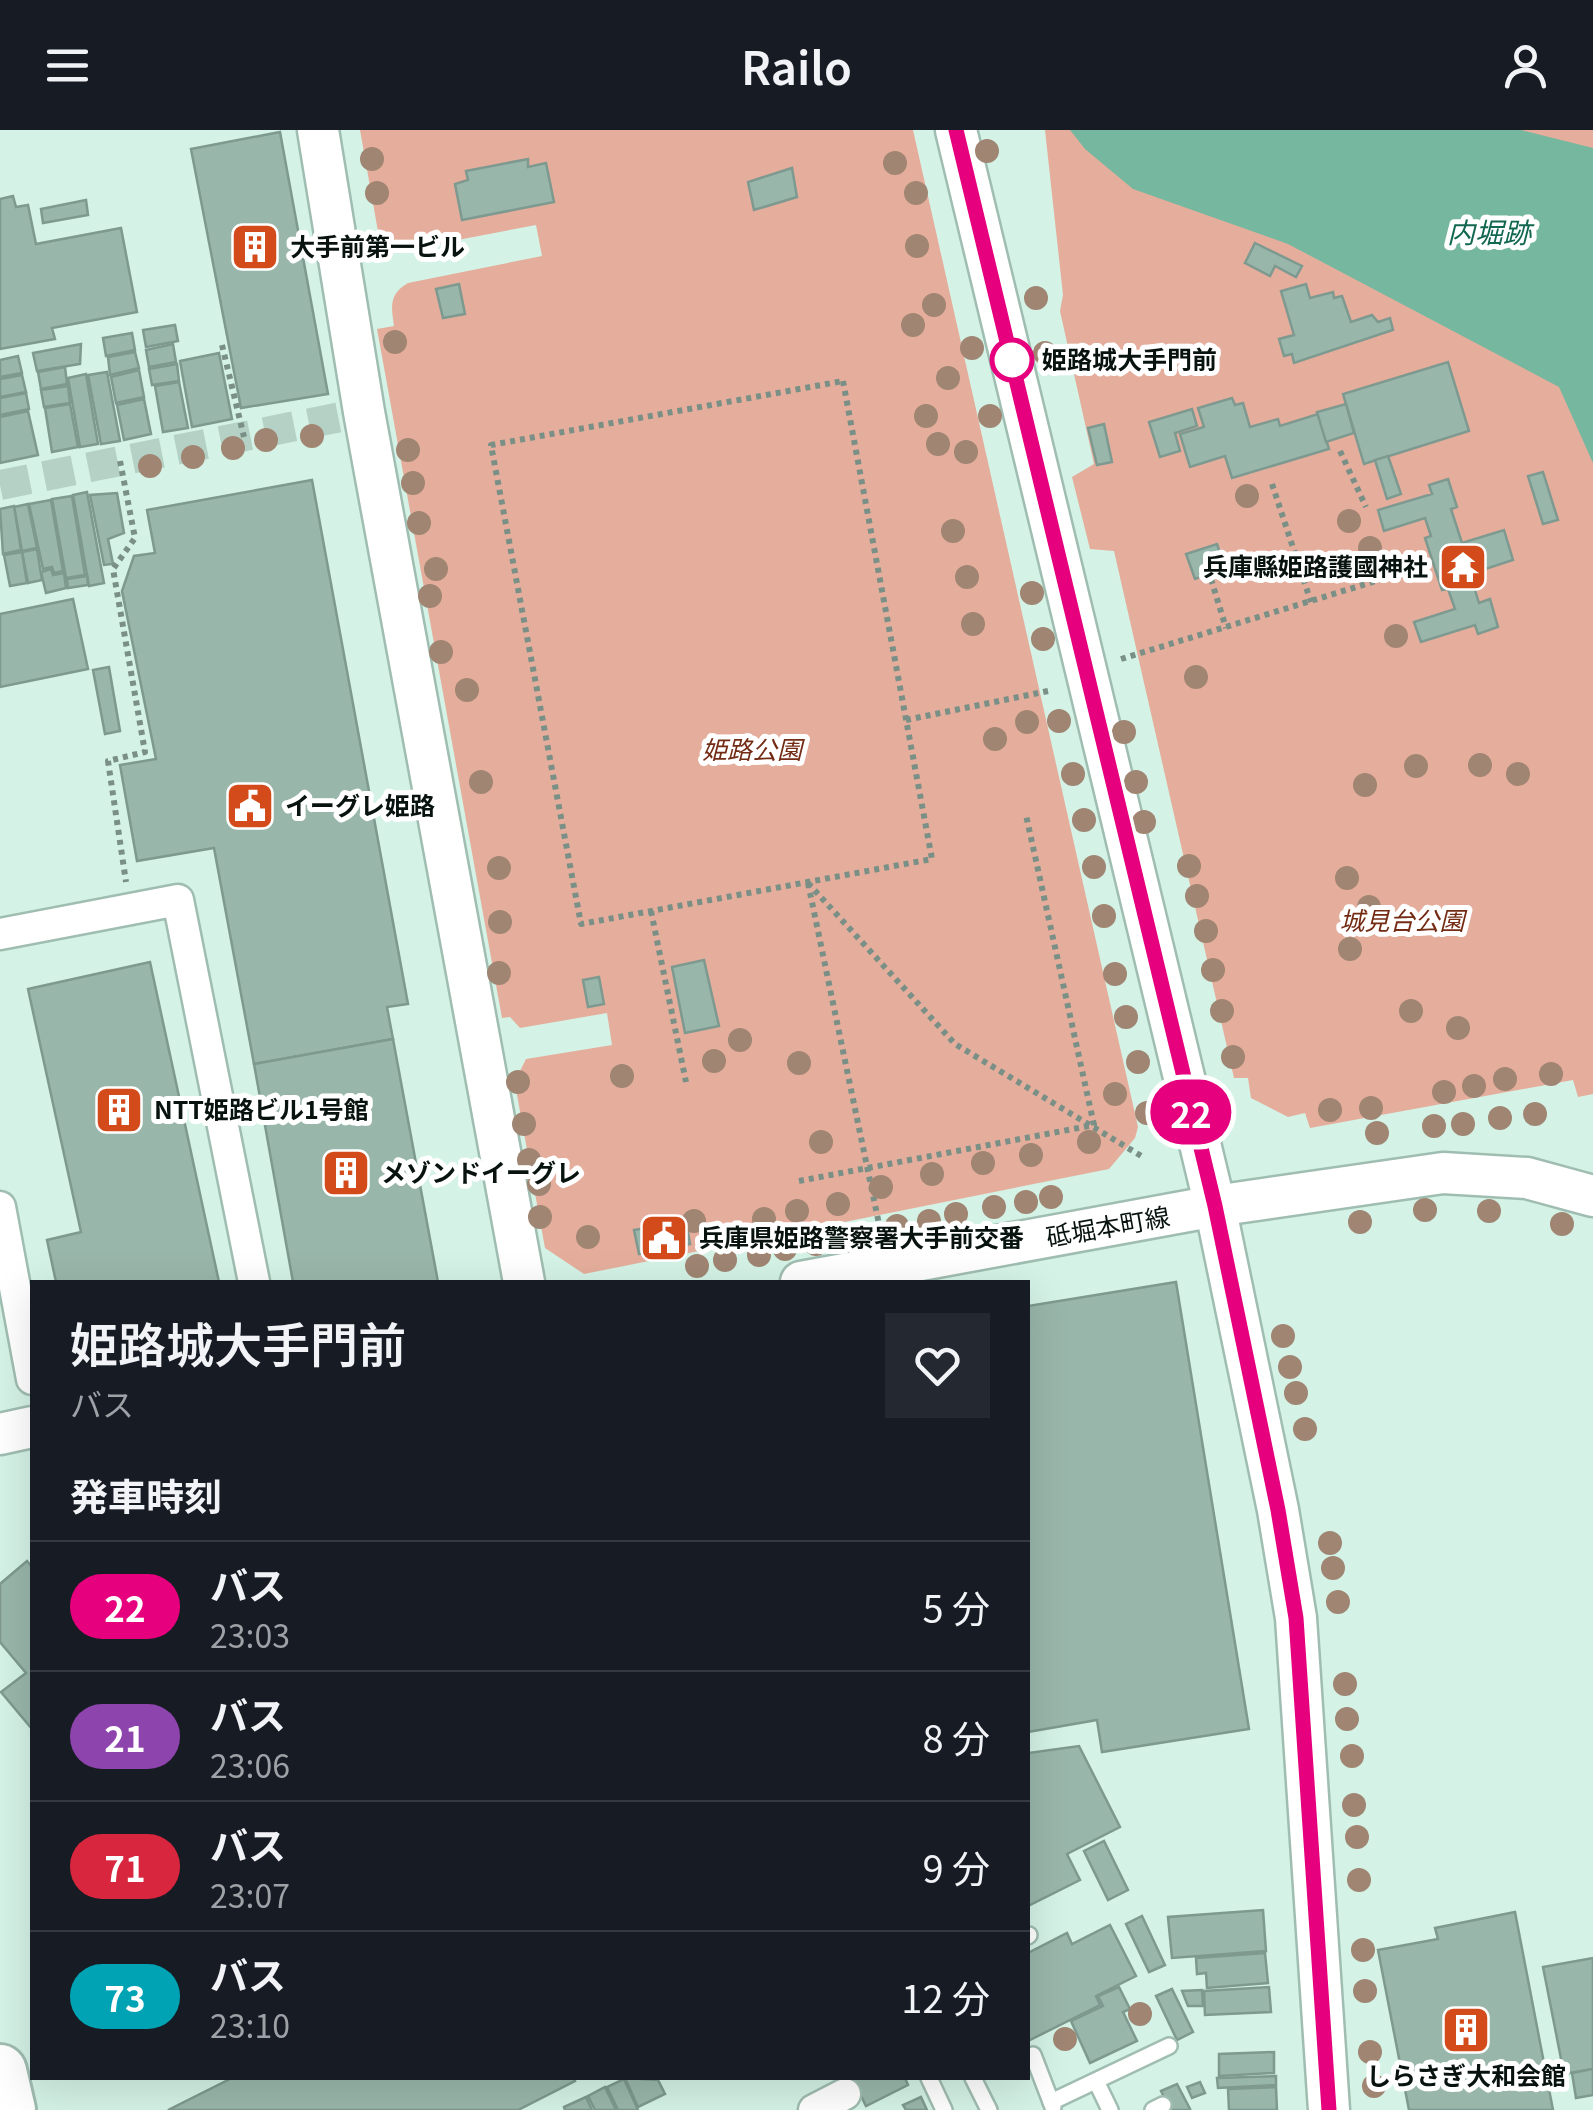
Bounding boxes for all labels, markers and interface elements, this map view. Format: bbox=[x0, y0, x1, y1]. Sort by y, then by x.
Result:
text: Railo bbox=[741, 33, 852, 98]
icon: menu bbox=[40, 38, 95, 93]
icon: person bbox=[1498, 38, 1553, 93]
water label: 内堀跡 bbox=[1447, 211, 1535, 251]
building icon: 大手前第一ビル bbox=[229, 221, 281, 273]
place label: 大手前第一ビル bbox=[290, 227, 465, 263]
marker: 姫路城大手門前 bbox=[991, 339, 1033, 381]
place label: 姫路城大手門前 bbox=[1042, 340, 1217, 376]
temple icon: 兵庫縣姫路護國神社 bbox=[1437, 541, 1489, 593]
place label: 兵庫縣姫路護國神社 bbox=[1203, 547, 1428, 583]
park label: 姫路公園 bbox=[702, 730, 805, 766]
public building icon: イーグレ姫路 bbox=[224, 780, 276, 832]
place label: イーグレ姫路 bbox=[285, 786, 435, 822]
park label: 城見台公園 bbox=[1339, 901, 1467, 937]
line badge: 22 bbox=[1146, 1080, 1236, 1144]
building icon: NTT姫路ビル1号館 bbox=[93, 1084, 145, 1136]
text: 22 bbox=[1170, 1087, 1212, 1138]
place label: NTT姫路ビル1号館 bbox=[154, 1090, 369, 1126]
building icon: メゾンドイーグレ bbox=[320, 1147, 372, 1199]
place label: メゾンドイーグレ bbox=[381, 1153, 581, 1189]
street label: 砥堀本町線 bbox=[1043, 1196, 1172, 1254]
public building icon: 兵庫県姫路警察署大手前交番 bbox=[638, 1212, 690, 1264]
place label: 兵庫県姫路警察署大手前交番 bbox=[699, 1218, 1024, 1254]
text: 姫路城大手門前 bbox=[70, 1307, 406, 1377]
button: heart bbox=[885, 1313, 990, 1418]
text: バス bbox=[70, 1380, 134, 1426]
text: 発車時刻 bbox=[70, 1467, 222, 1522]
text: バス bbox=[210, 1556, 286, 1611]
text: 5 分 bbox=[922, 1579, 990, 1634]
text: 22 bbox=[104, 1581, 146, 1632]
text: 23:03 bbox=[210, 1611, 290, 1657]
text: バス bbox=[210, 1686, 286, 1741]
text: 8 分 bbox=[922, 1709, 990, 1764]
text: 21 bbox=[104, 1711, 146, 1762]
text: 23:06 bbox=[210, 1741, 290, 1787]
text: バス bbox=[210, 1816, 286, 1871]
text: 9 分 bbox=[922, 1839, 990, 1894]
text: 71 bbox=[104, 1841, 146, 1892]
text: 23:07 bbox=[210, 1871, 290, 1917]
text: バス bbox=[210, 1946, 286, 2001]
text: 12 分 bbox=[901, 1969, 990, 2024]
text: 73 bbox=[104, 1971, 146, 2022]
text: 23:10 bbox=[210, 2001, 290, 2047]
building icon: しらさぎ大和会館 bbox=[1440, 2004, 1492, 2056]
place label: しらさぎ大和会館 bbox=[1366, 2056, 1566, 2092]

